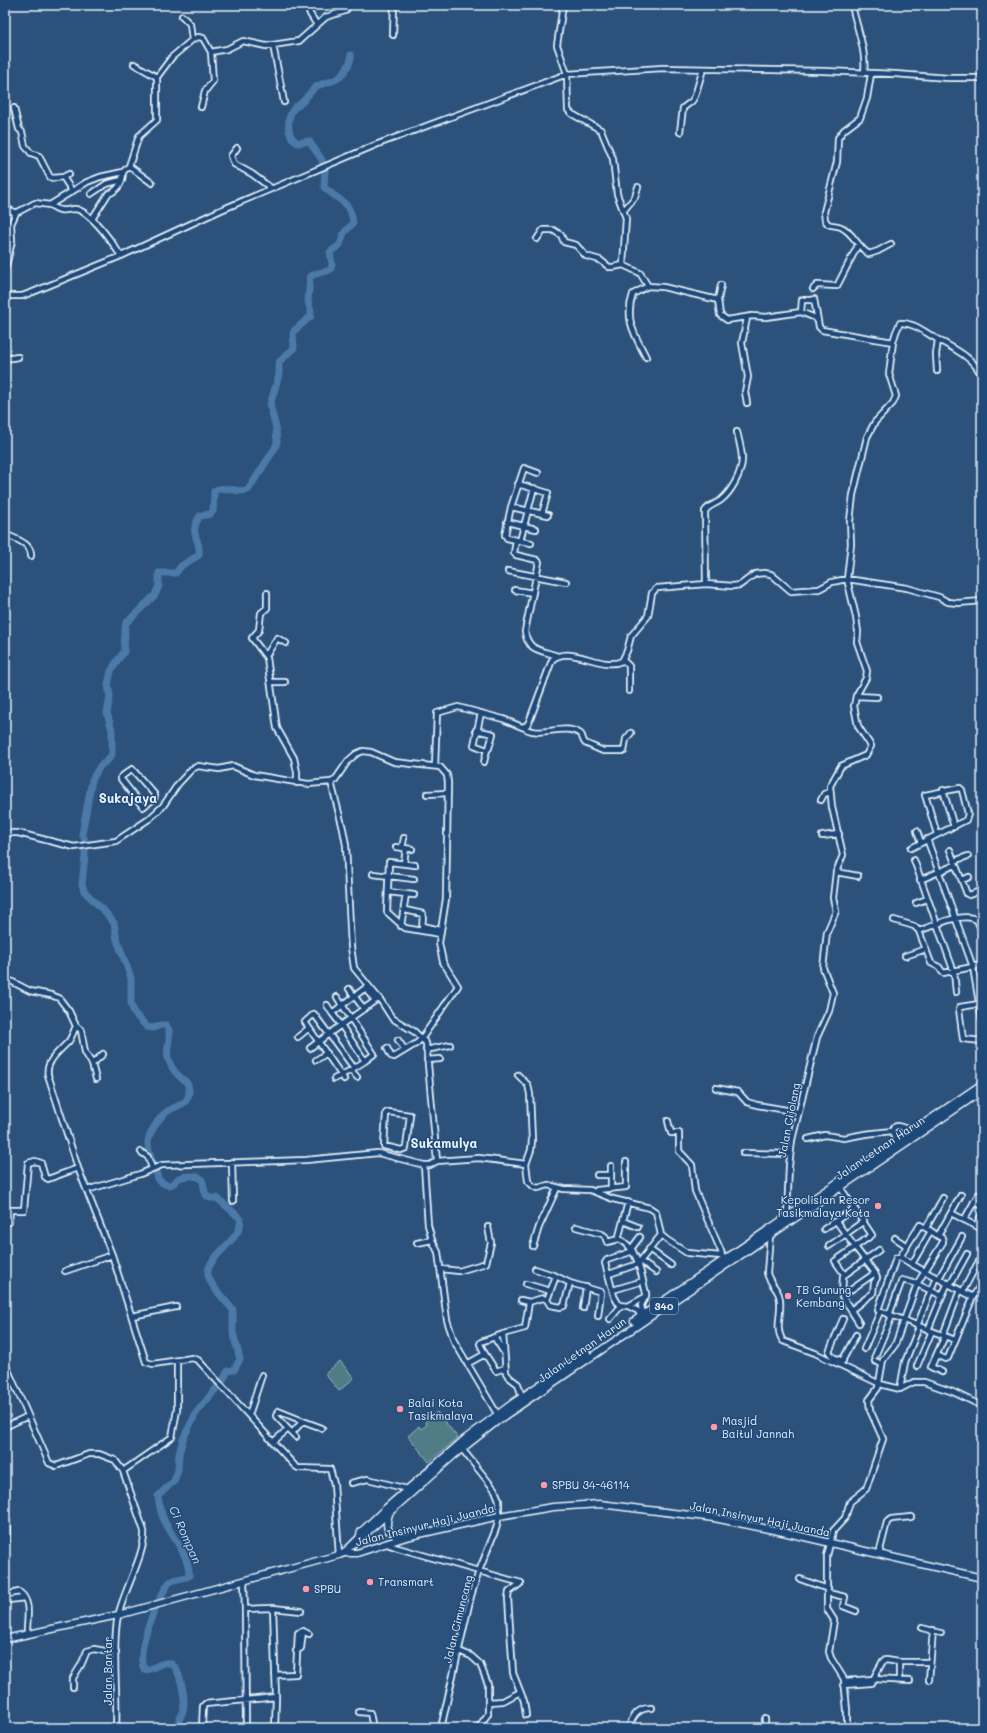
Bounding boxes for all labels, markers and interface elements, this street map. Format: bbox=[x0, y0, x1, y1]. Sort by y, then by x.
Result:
district label: Sukajaya bbox=[99, 789, 157, 807]
street label: Jalan Cijolang bbox=[774, 1081, 803, 1158]
street label: Jalan Letnan Harun bbox=[832, 1112, 927, 1183]
district label: Sukamulya bbox=[411, 1134, 477, 1152]
place label: Kepolisian Resor Tasikmalaya Kota bbox=[776, 1192, 870, 1220]
marker: Kepolisian Resor Tasikmalaya Kota bbox=[873, 1201, 883, 1211]
place label: TB Gunung Kembang bbox=[796, 1282, 851, 1310]
marker: TB Gunung Kembang bbox=[783, 1291, 793, 1301]
road number: 340 bbox=[650, 1298, 678, 1314]
street label: Jalan Letnan Harun bbox=[535, 1313, 629, 1386]
place label: Balai Kota Tasikmalaya bbox=[408, 1395, 474, 1423]
marker: Balai Kota Tasikmalaya bbox=[395, 1404, 405, 1414]
place label: Masjid Baitul Jannah bbox=[722, 1413, 794, 1441]
marker: Masjid Baitul Jannah bbox=[709, 1422, 719, 1432]
place label: SPBU 34-46114 bbox=[552, 1477, 630, 1492]
marker: SPBU 34-46114 bbox=[539, 1480, 549, 1490]
street label: Jalan Insinyur Haji Juanda bbox=[689, 1498, 832, 1540]
street label: Jalan Insinyur Haji Juanda bbox=[354, 1500, 496, 1549]
water label: Ci Rompan bbox=[166, 1503, 206, 1566]
street label: Jalan Cimuncang bbox=[439, 1573, 476, 1664]
place label: Transmart bbox=[378, 1574, 434, 1589]
marker: Transmart bbox=[365, 1577, 375, 1587]
place label: SPBU bbox=[314, 1581, 341, 1596]
marker: SPBU bbox=[301, 1584, 311, 1594]
street label: Jalan Bantar bbox=[100, 1636, 115, 1706]

